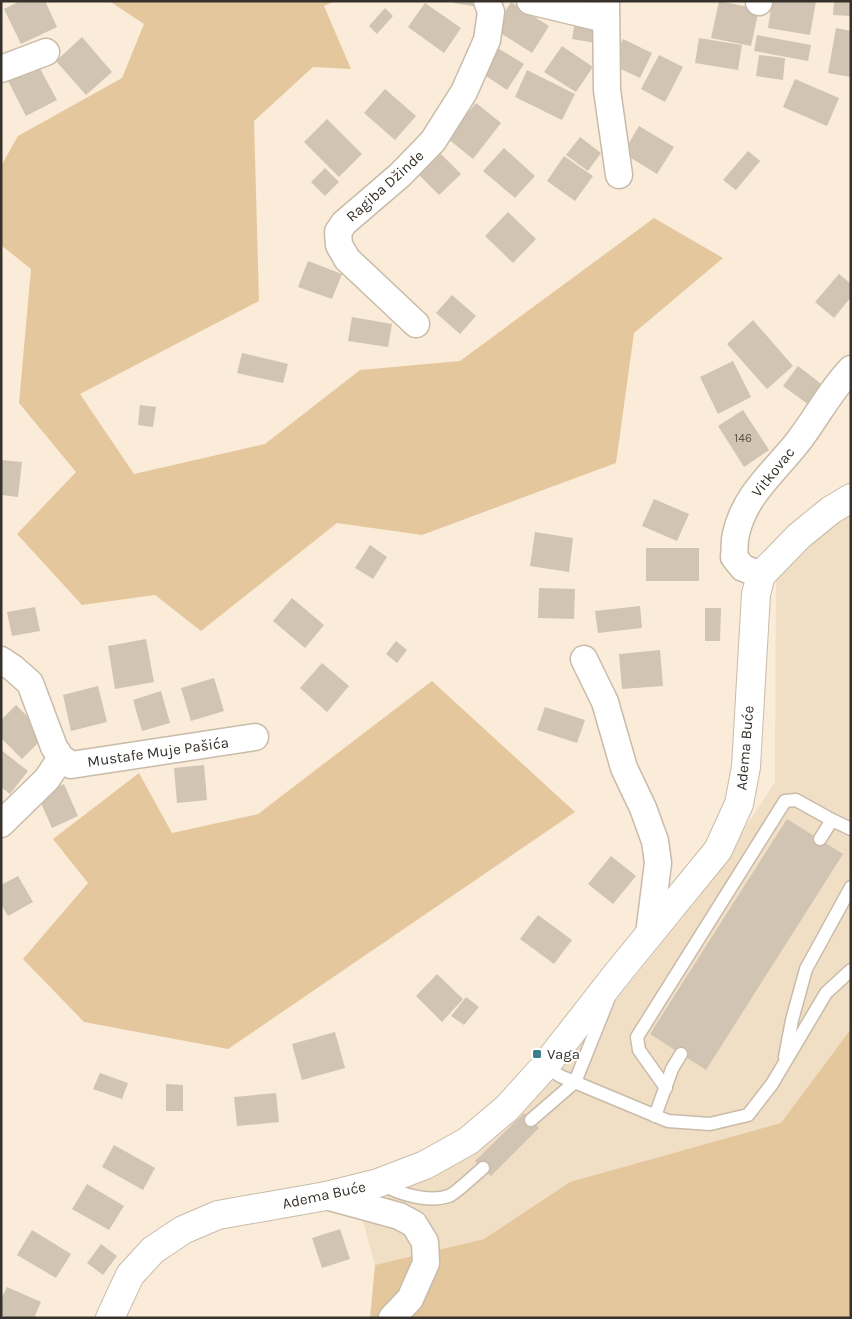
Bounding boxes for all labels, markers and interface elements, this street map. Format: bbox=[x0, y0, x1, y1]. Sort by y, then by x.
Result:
street label: Ragiba Džinde bbox=[342, 146, 428, 226]
house number: 146 bbox=[734, 431, 752, 445]
street label: Vitkovac bbox=[748, 444, 798, 500]
street label: Adema Buće bbox=[732, 705, 758, 791]
street label: Mustafe Muje Pašića bbox=[86, 733, 230, 771]
place label: Vaga bbox=[547, 1045, 580, 1063]
marker: Vaga bbox=[531, 1048, 543, 1060]
street label: Adema Buće bbox=[281, 1177, 367, 1213]

